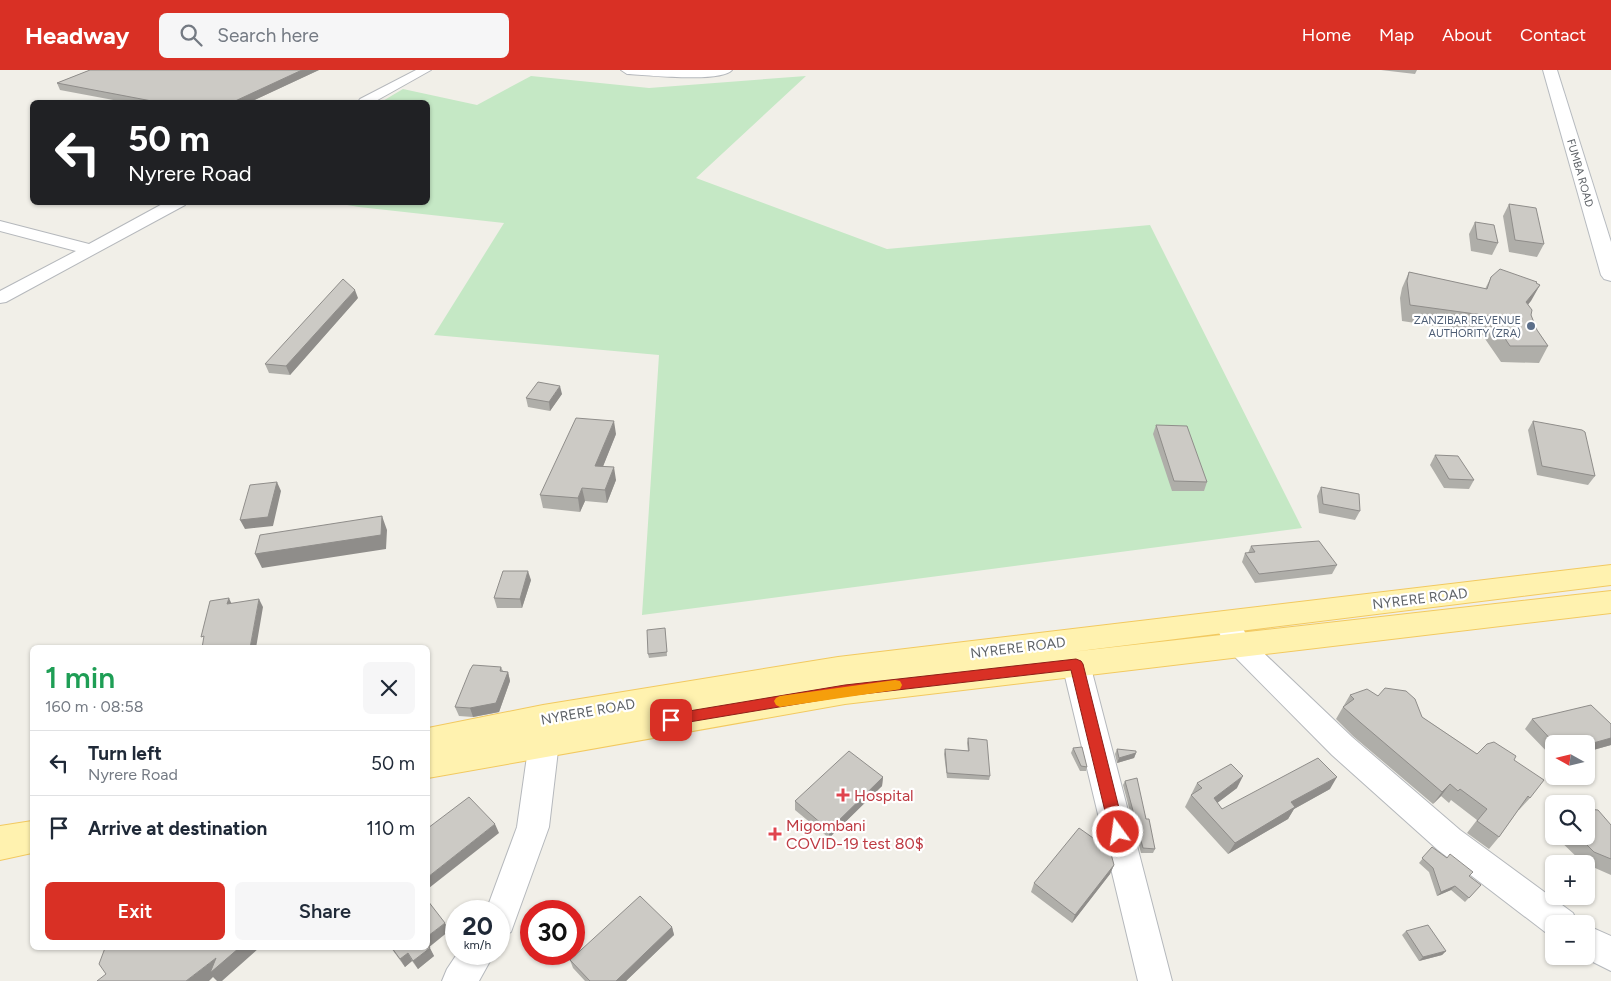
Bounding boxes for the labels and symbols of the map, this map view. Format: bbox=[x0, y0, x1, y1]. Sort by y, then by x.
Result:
street label: FUMBA ROAD bbox=[1564, 137, 1596, 209]
place label: ZANZIBAR REVENUE AUTHORITY (ZRA) bbox=[1414, 314, 1521, 340]
marker: ZANZIBAR REVENUE AUTHORITY (ZRA) bbox=[1525, 320, 1537, 332]
street label: NYRERE ROAD bbox=[1372, 585, 1468, 613]
street label: NYRERE ROAD bbox=[970, 634, 1066, 662]
street label: NYRERE ROAD bbox=[539, 695, 637, 729]
pin bbox=[650, 699, 692, 741]
north arrow bbox=[1545, 735, 1595, 785]
place label: Hospital bbox=[854, 786, 914, 805]
marker: Hospital bbox=[836, 788, 850, 802]
position arrow bbox=[1091, 805, 1143, 857]
place label: Migombani COVID-19 test 80$ bbox=[786, 816, 924, 853]
marker: Migombani COVID-19 test 80$ bbox=[768, 827, 782, 841]
speed limit sign: 30 bbox=[520, 900, 585, 965]

